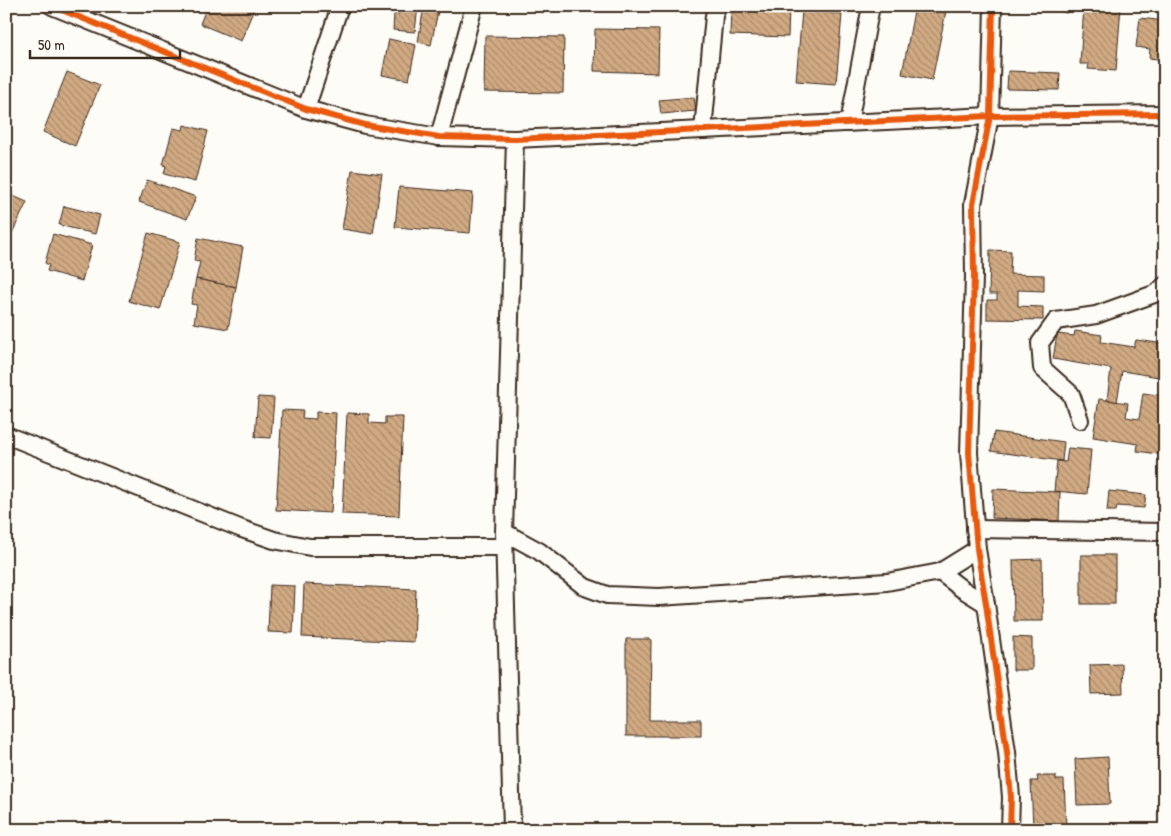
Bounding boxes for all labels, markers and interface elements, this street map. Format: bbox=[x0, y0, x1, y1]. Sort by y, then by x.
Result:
scale bar bbox=[30, 28, 180, 60]
text: 50 m bbox=[38, 34, 65, 55]

